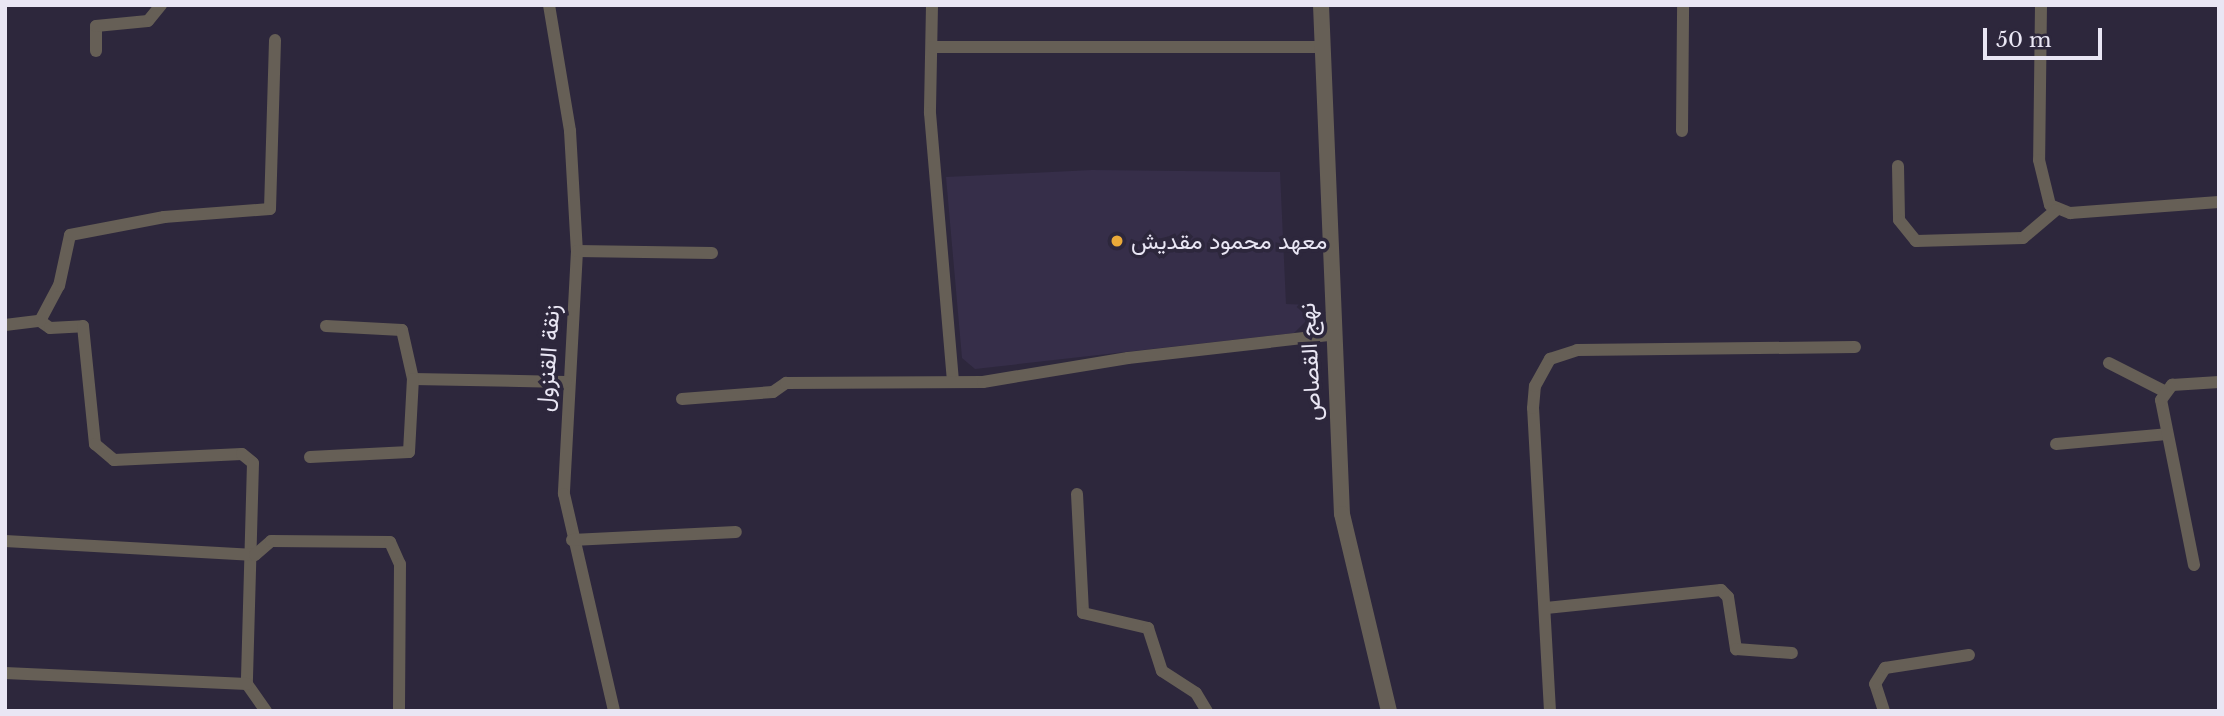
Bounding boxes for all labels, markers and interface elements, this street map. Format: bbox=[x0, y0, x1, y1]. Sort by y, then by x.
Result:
scale bar bbox=[1986, 14, 2105, 58]
text: 50 m bbox=[1996, 27, 2051, 53]
place label: معهد محمود مقديش bbox=[1131, 227, 1327, 255]
marker: معهد محمود مقديش bbox=[1109, 233, 1125, 249]
street label: نهج القصاص bbox=[1293, 302, 1327, 422]
street label: زنقة القنزول bbox=[530, 303, 566, 413]

